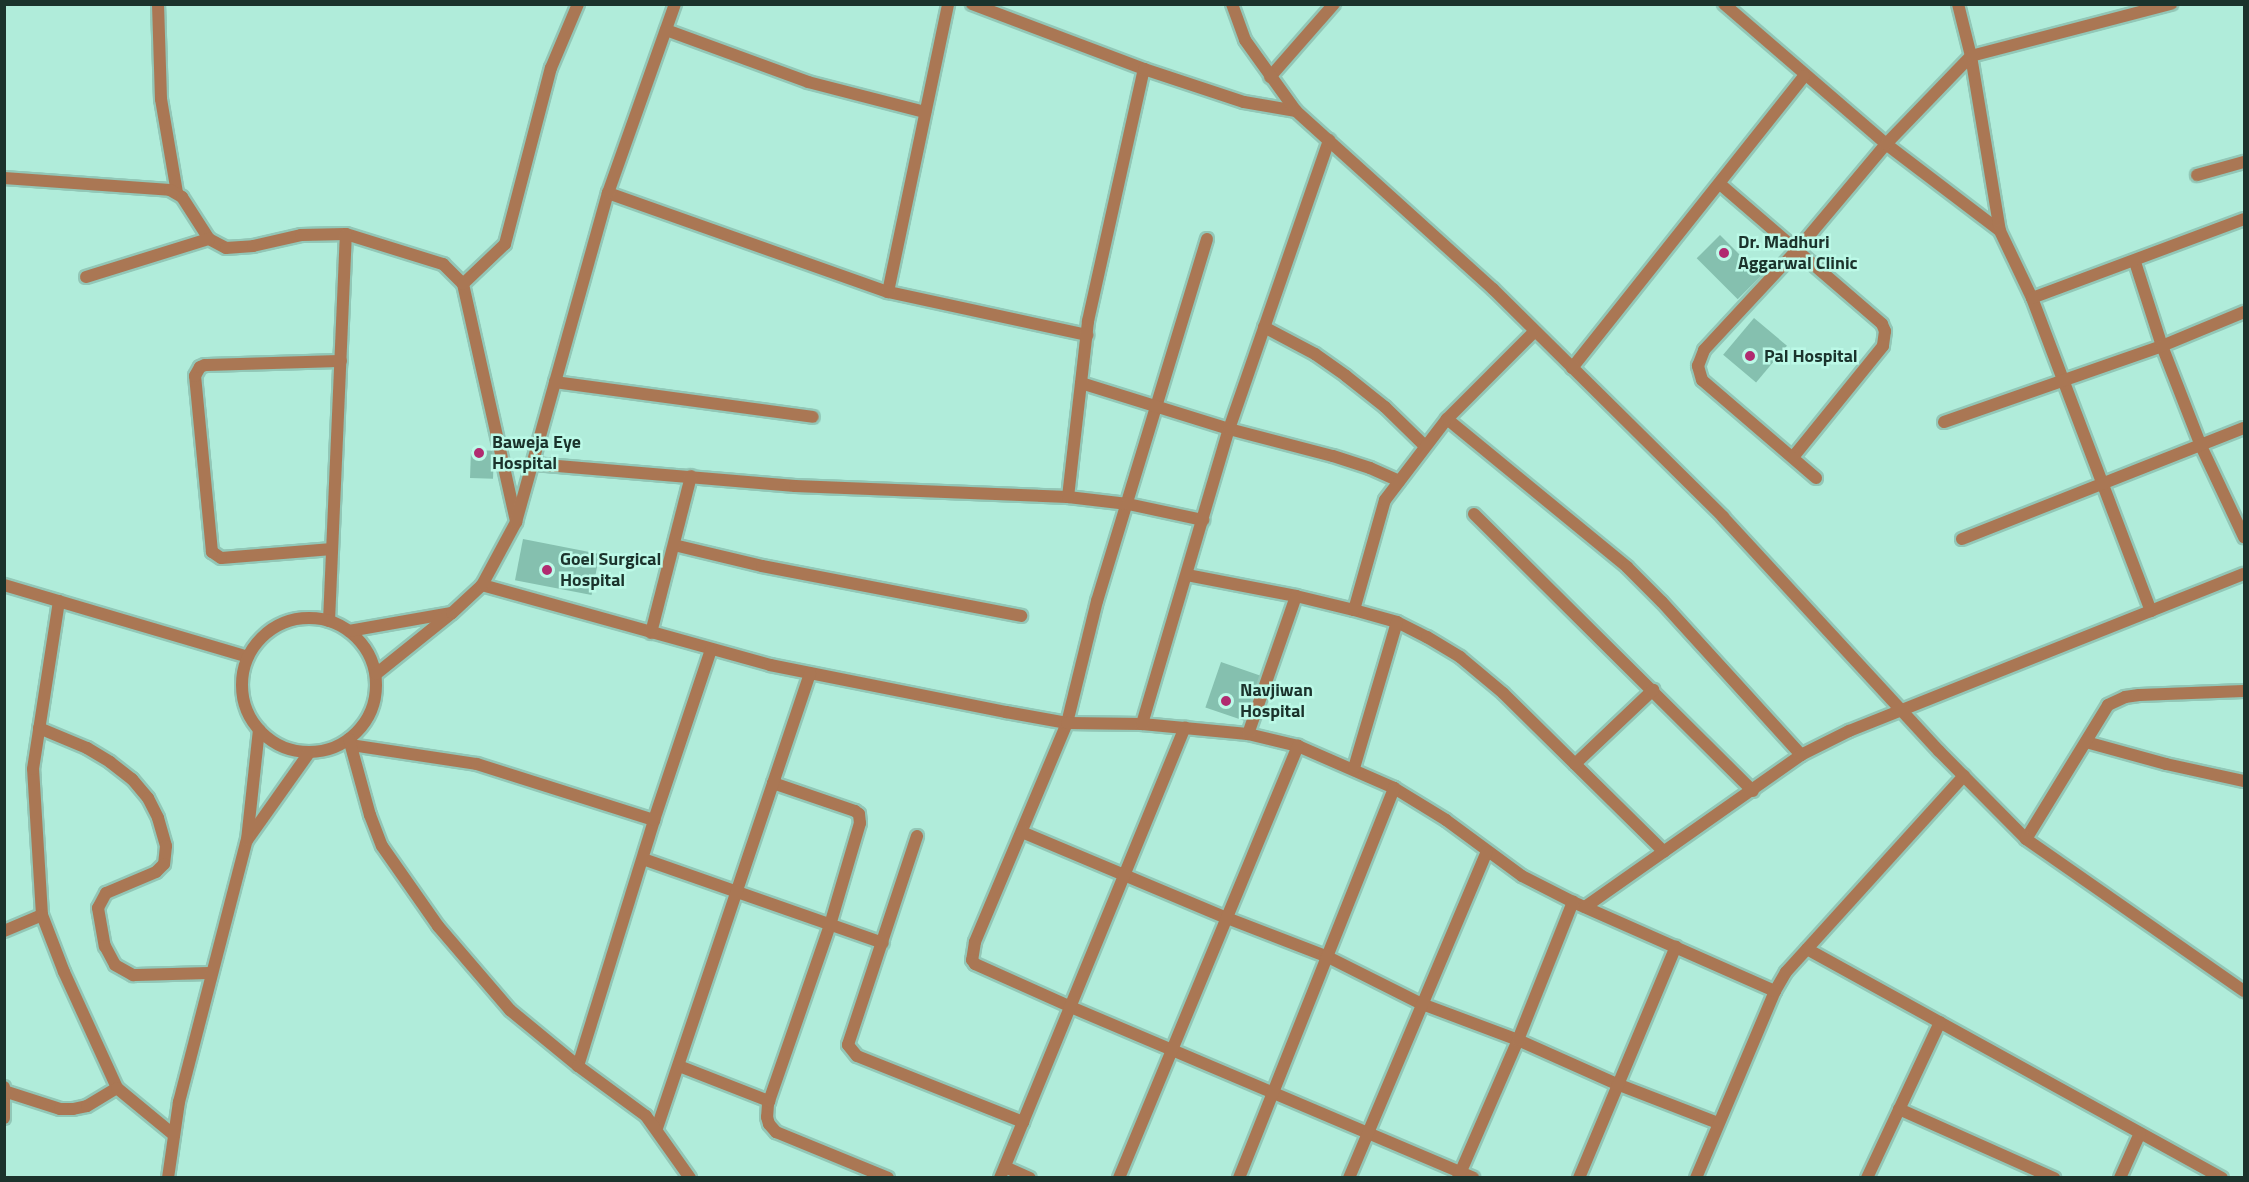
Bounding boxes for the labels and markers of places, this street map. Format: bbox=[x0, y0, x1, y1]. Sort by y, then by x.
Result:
place label: Dr. Madhuri Aggarwal Clinic bbox=[1738, 232, 1858, 274]
marker: Dr. Madhuri Aggarwal Clinic bbox=[1715, 244, 1733, 262]
place label: Pal Hospital bbox=[1764, 345, 1858, 367]
marker: Pal Hospital bbox=[1741, 347, 1759, 365]
place label: Baweja Eye Hospital bbox=[492, 432, 581, 474]
marker: Baweja Eye Hospital bbox=[470, 444, 488, 462]
place label: Goel Surgical Hospital bbox=[560, 549, 661, 592]
marker: Goel Surgical Hospital bbox=[538, 561, 556, 579]
place label: Navjiwan Hospital bbox=[1240, 680, 1313, 722]
marker: Navjiwan Hospital bbox=[1217, 692, 1235, 710]

